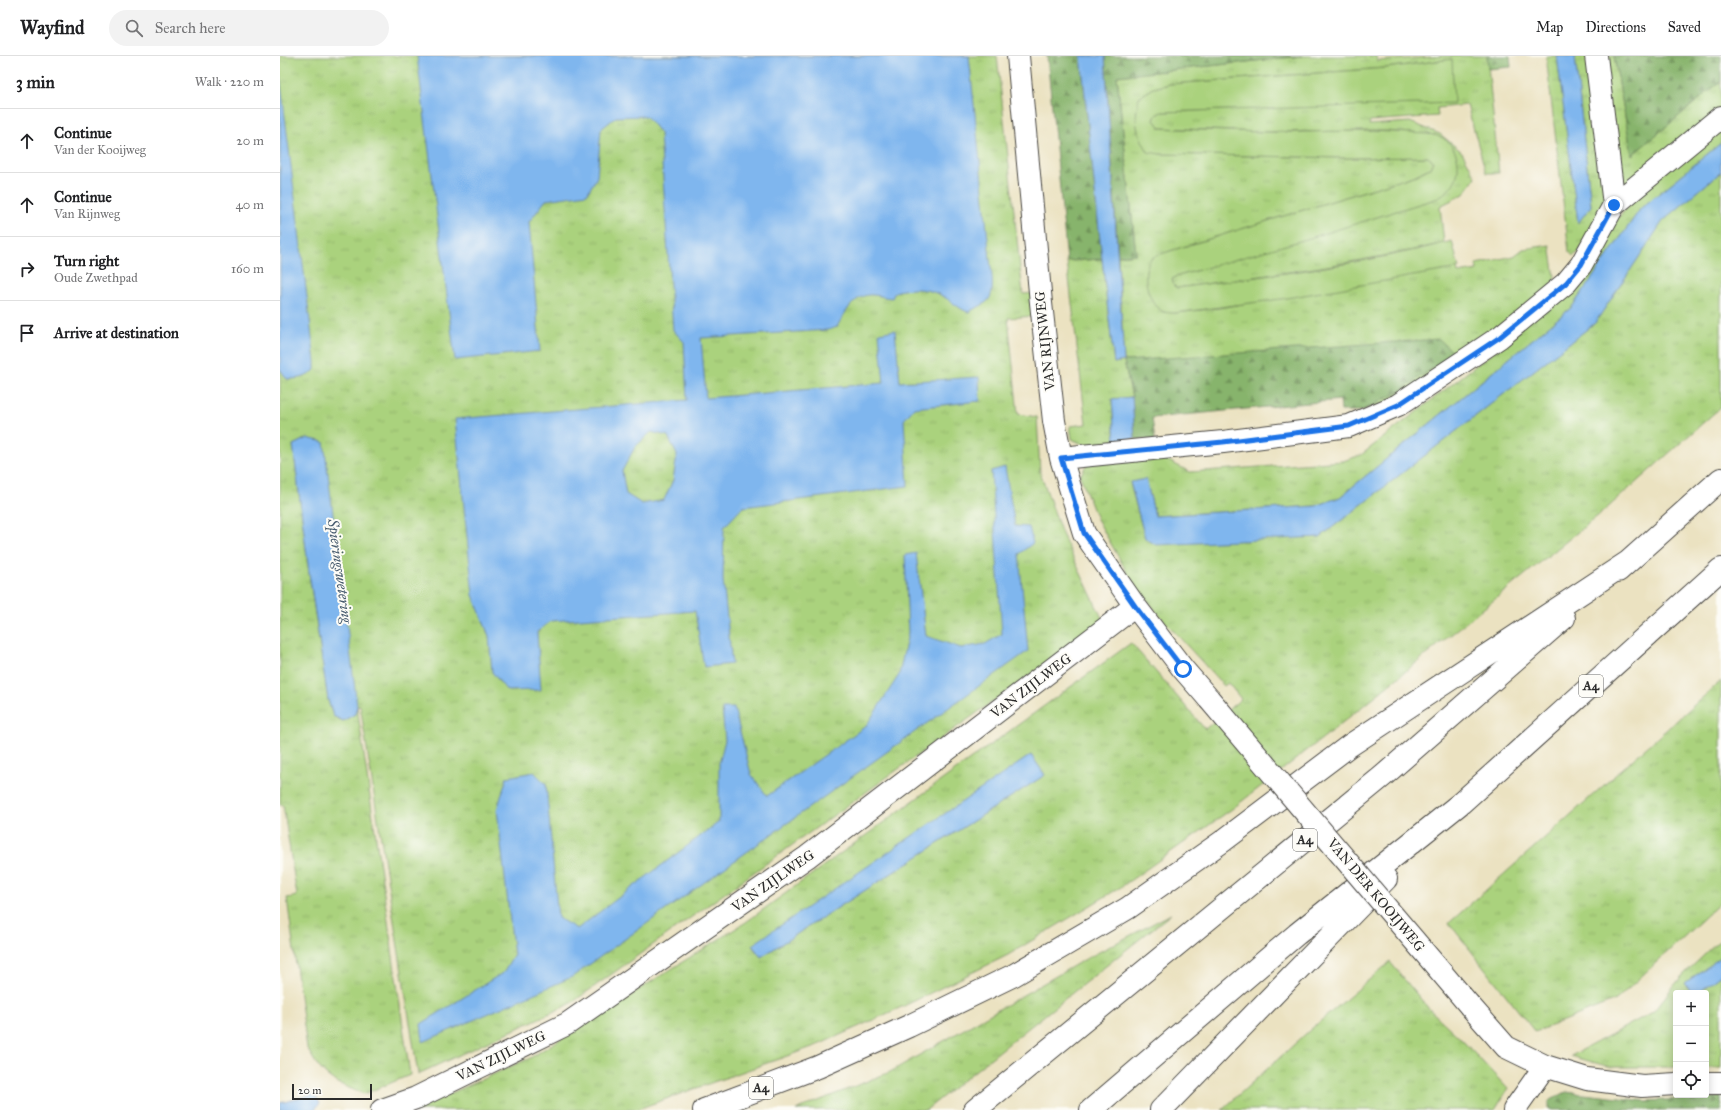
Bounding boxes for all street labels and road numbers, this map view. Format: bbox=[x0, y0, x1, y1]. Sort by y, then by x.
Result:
street label: VAN RIJNWEG bbox=[1031, 290, 1060, 393]
street label: VAN ZIJLWEG bbox=[986, 650, 1075, 723]
road number: A4 bbox=[1579, 675, 1603, 697]
road number: A4 bbox=[1293, 829, 1317, 851]
street label: VAN DER KOOIJWEG bbox=[1322, 834, 1428, 956]
street label: VAN ZIJLWEG bbox=[728, 846, 818, 917]
street label: VAN ZIJLWEG bbox=[453, 1027, 549, 1086]
road number: A4 bbox=[749, 1077, 773, 1099]

